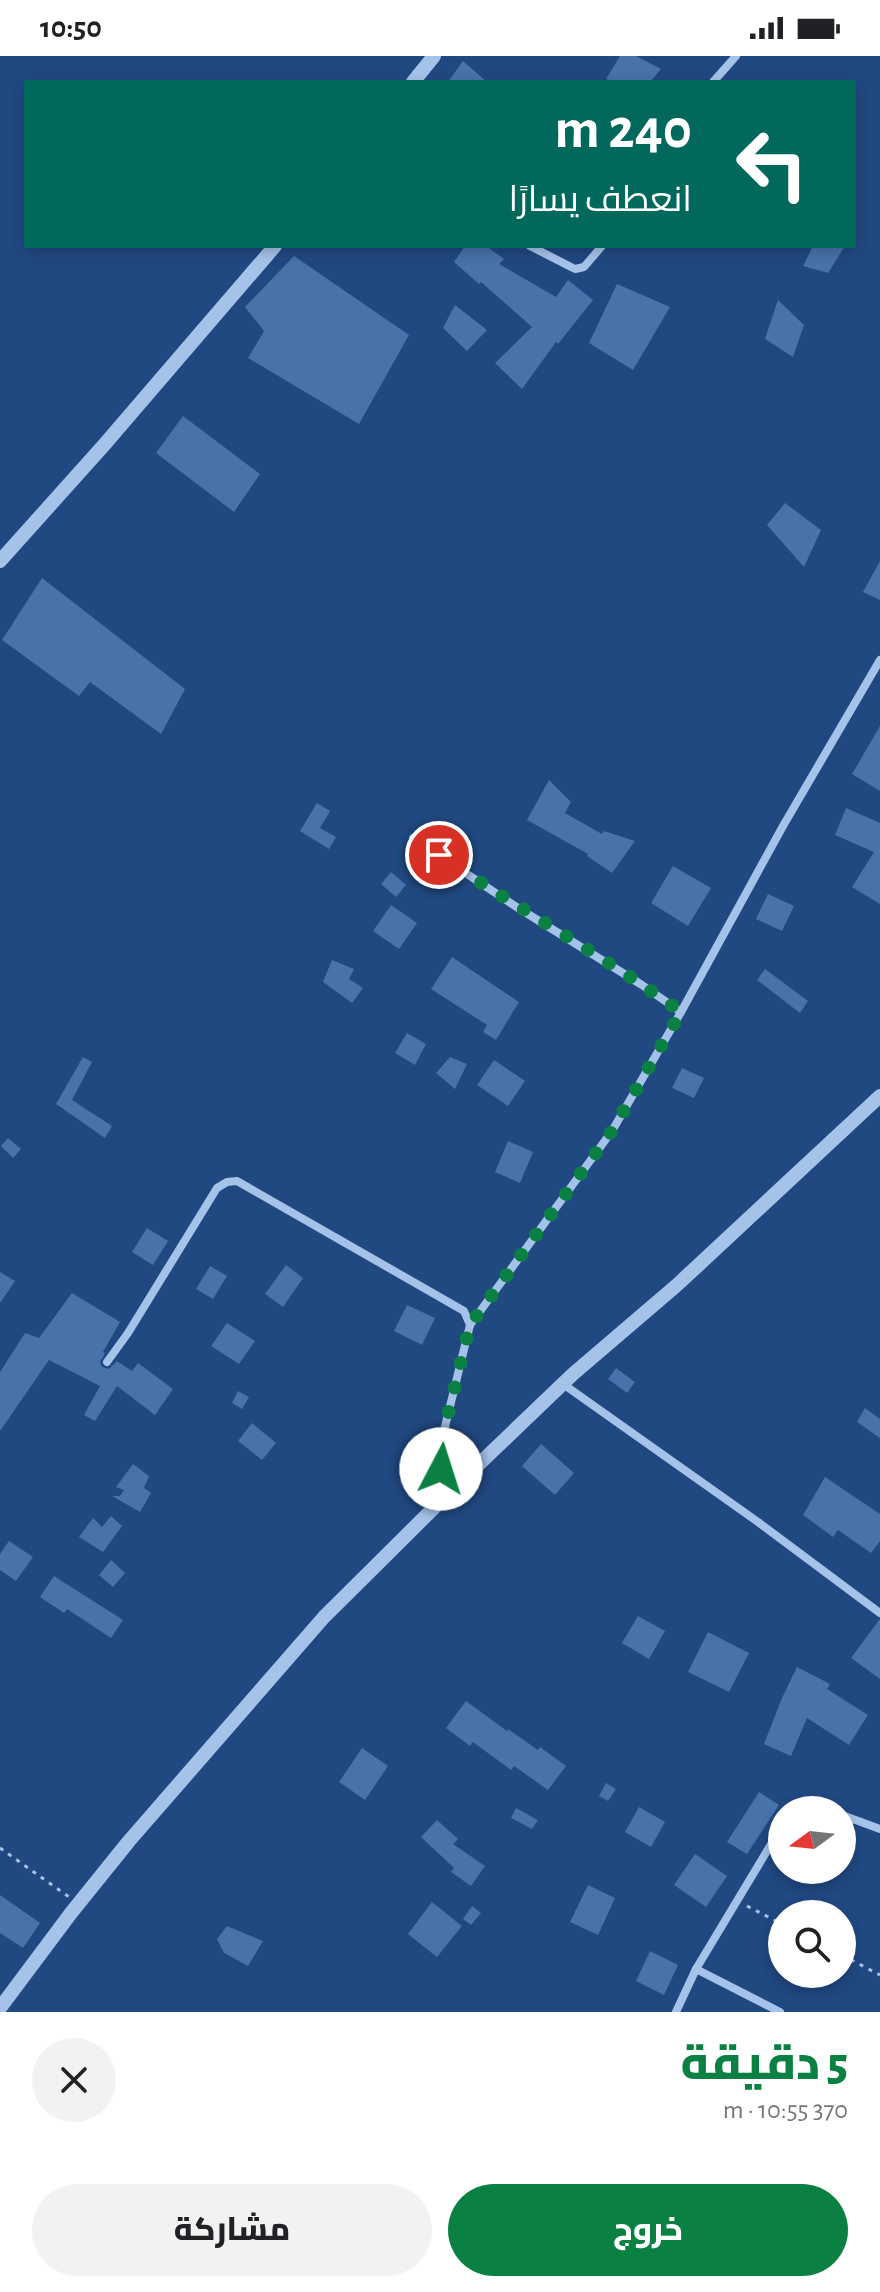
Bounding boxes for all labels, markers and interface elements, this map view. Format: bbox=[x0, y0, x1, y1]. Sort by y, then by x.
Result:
text: 10:50 bbox=[40, 13, 102, 43]
text: 240 m bbox=[555, 102, 692, 158]
icon: left bbox=[720, 112, 824, 216]
text: انعطف يسارًا bbox=[509, 182, 692, 218]
pin bbox=[405, 821, 473, 889]
icon: arrive bbox=[417, 833, 461, 877]
position arrow bbox=[399, 1427, 483, 1511]
north arrow bbox=[768, 1796, 856, 1884]
map controls bbox=[768, 1796, 856, 1988]
button: search bbox=[768, 1900, 856, 1988]
button: close bbox=[32, 2038, 116, 2122]
text: 5 دقيقة bbox=[681, 2041, 848, 2089]
text: 370 m · 10:55 bbox=[723, 2097, 848, 2123]
button: مشاركة bbox=[32, 2184, 432, 2276]
button: خروج bbox=[448, 2184, 848, 2276]

